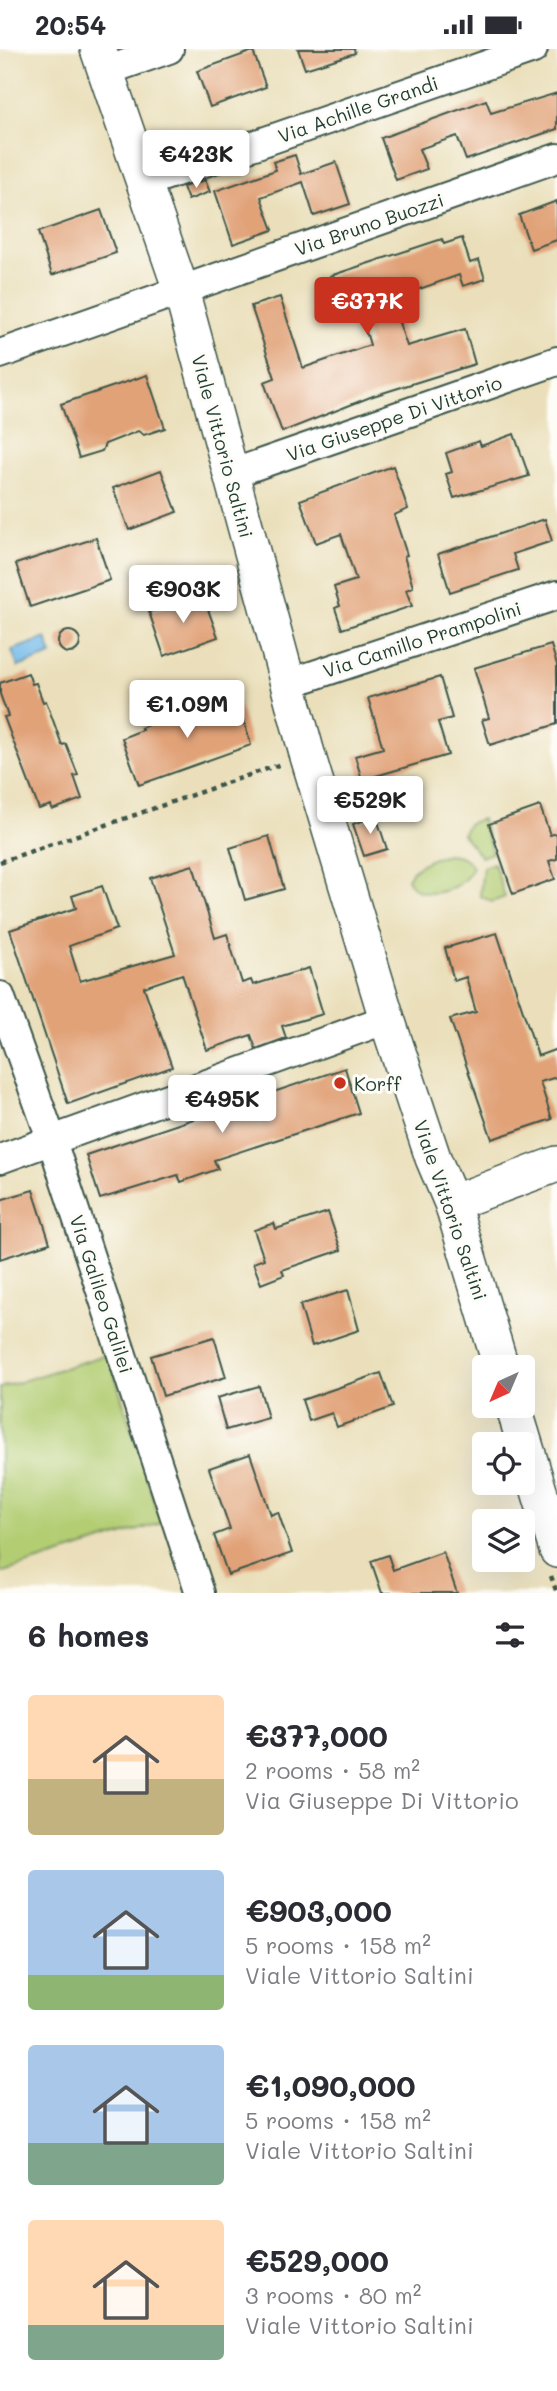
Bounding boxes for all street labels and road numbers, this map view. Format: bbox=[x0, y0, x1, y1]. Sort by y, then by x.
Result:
street label: Via Achille Grandi bbox=[274, 70, 442, 148]
street label: Via Bruno Buozzi bbox=[291, 187, 447, 261]
street label: Viale Vittorio Saltini bbox=[186, 351, 260, 541]
street label: Via Giuseppe Di Vittorio bbox=[283, 369, 505, 467]
street label: Via Camillo Prampolini bbox=[320, 595, 524, 683]
street label: Viale Vittorio Saltini bbox=[408, 1117, 494, 1303]
street label: Via Galileo Galilei bbox=[65, 1212, 139, 1376]

